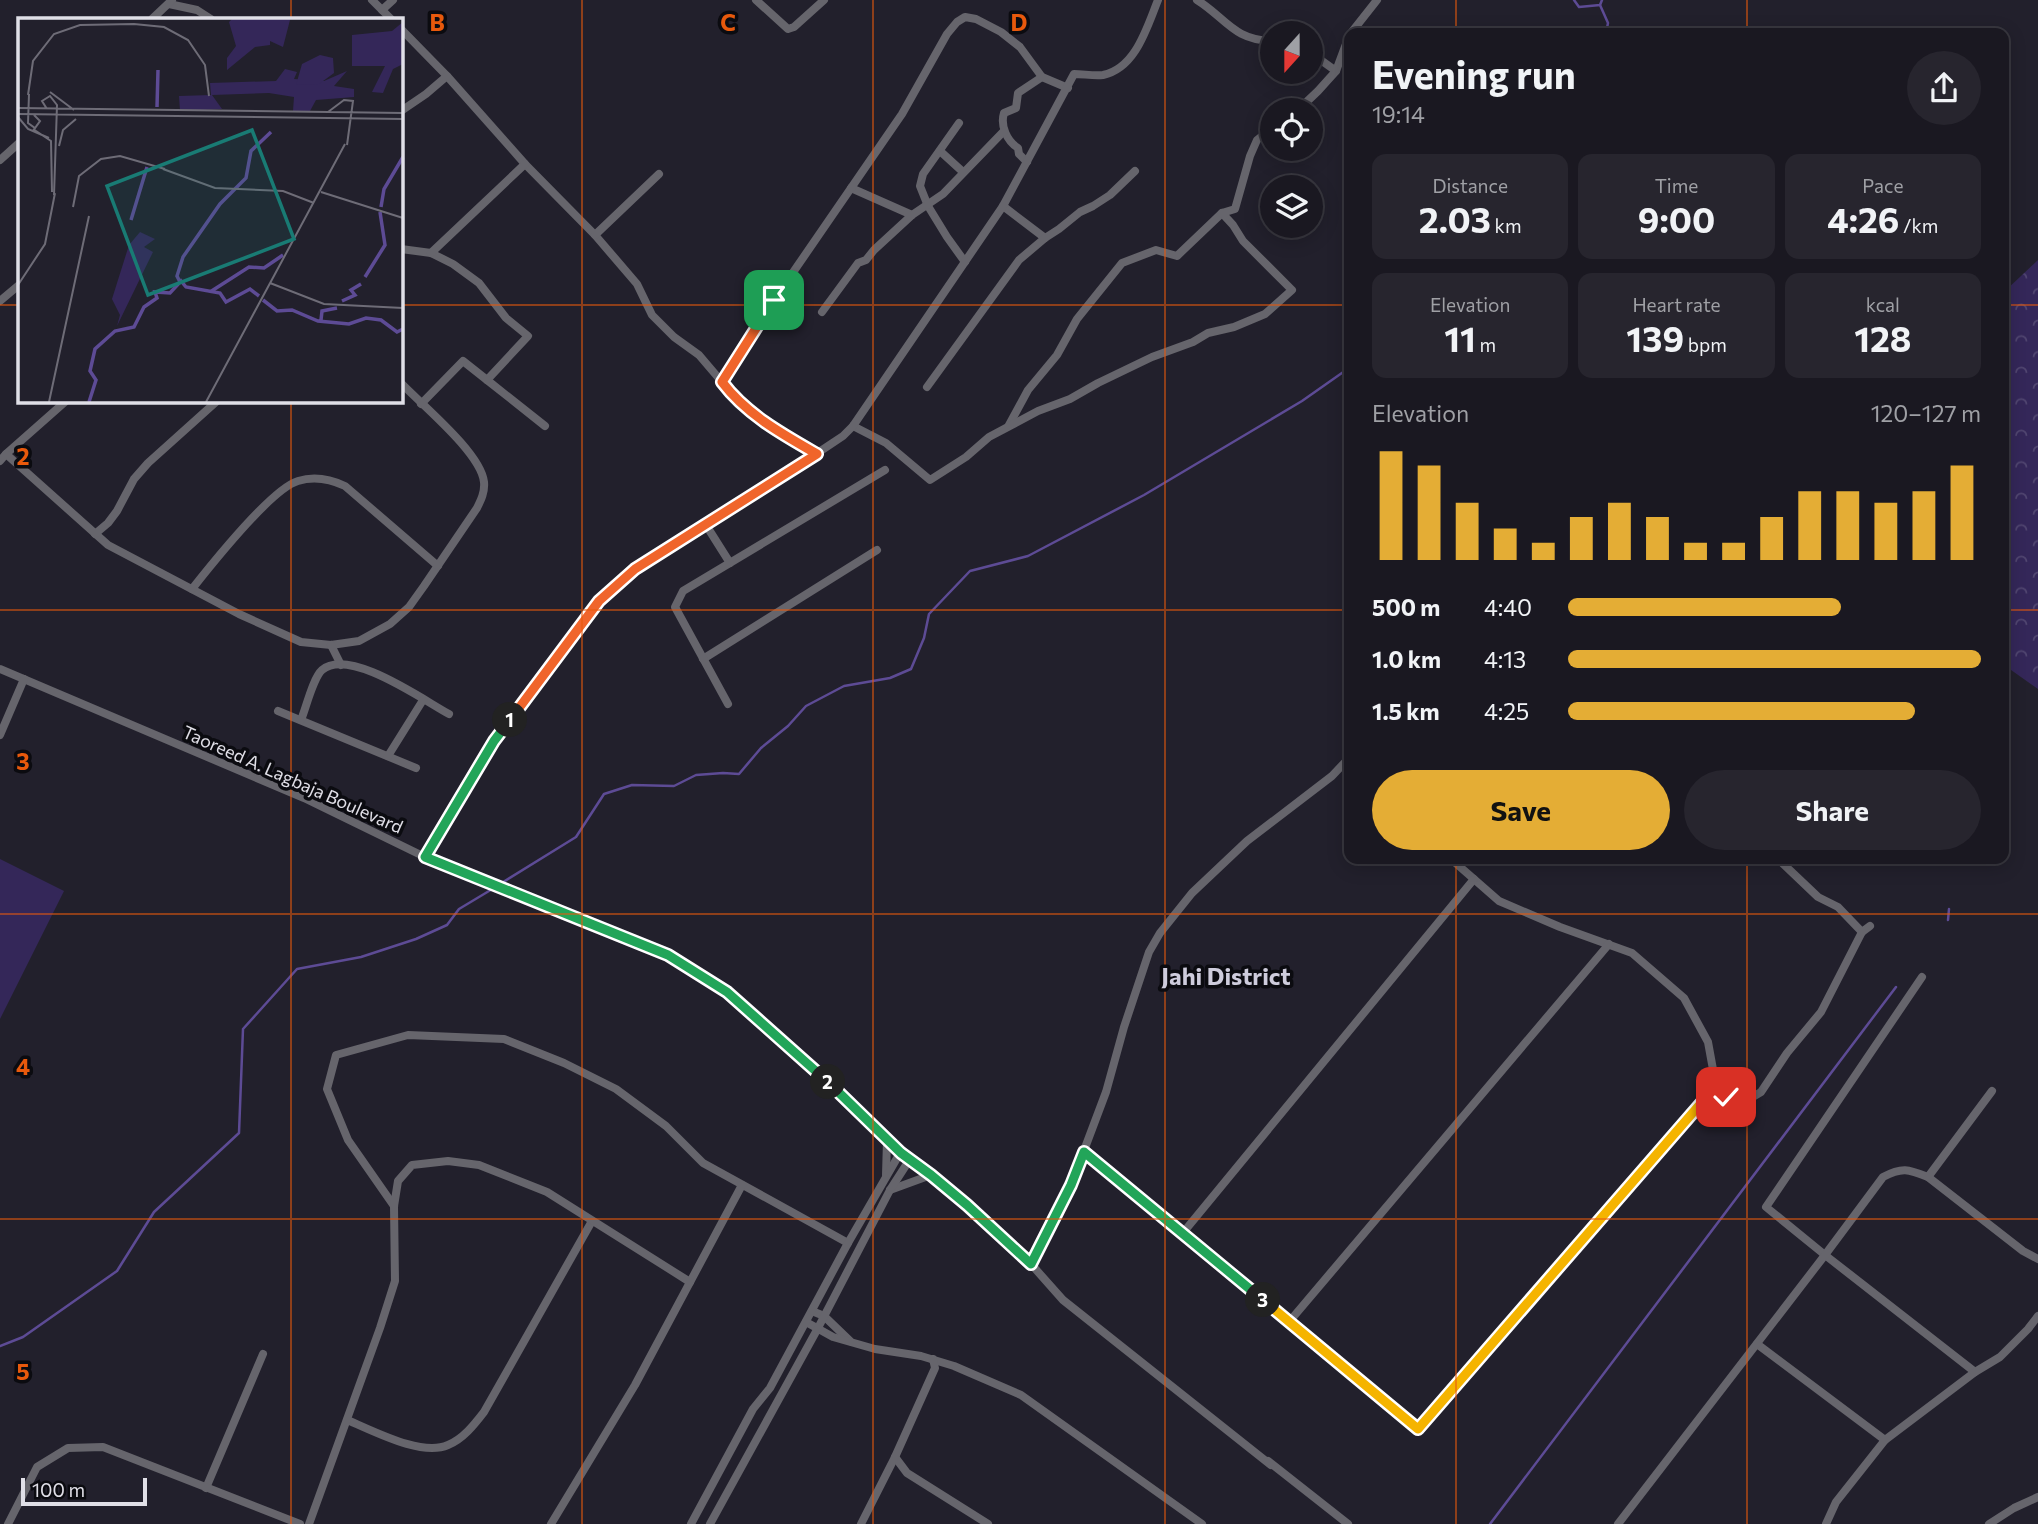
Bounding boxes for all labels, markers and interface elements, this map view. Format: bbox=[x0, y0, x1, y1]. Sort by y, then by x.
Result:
text: B bbox=[429, 8, 445, 36]
text: C bbox=[720, 8, 736, 36]
text: D bbox=[1011, 8, 1028, 36]
inset map bbox=[18, 18, 402, 402]
north arrow bbox=[1260, 21, 1323, 84]
map controls bbox=[1260, 21, 1323, 238]
text: Evening run bbox=[1372, 50, 1576, 97]
button: share bbox=[1907, 51, 1981, 125]
button: locate bbox=[1260, 98, 1323, 161]
text: 19:14 bbox=[1372, 100, 1425, 128]
text: Distance bbox=[1432, 174, 1508, 197]
text: Time bbox=[1655, 174, 1698, 197]
text: Pace bbox=[1862, 174, 1903, 197]
button: layers bbox=[1260, 175, 1323, 238]
text: 2.03 bbox=[1419, 197, 1491, 240]
text: 9:00 bbox=[1638, 197, 1715, 240]
text: 4:26 bbox=[1827, 197, 1899, 240]
text: km bbox=[1491, 214, 1521, 237]
text: /km bbox=[1899, 214, 1938, 237]
pin bbox=[744, 270, 804, 330]
icon: arrive bbox=[755, 281, 793, 319]
text: Elevation bbox=[1430, 293, 1510, 316]
text: Heart rate bbox=[1632, 293, 1721, 316]
text: kcal bbox=[1866, 293, 1900, 316]
text: 11 bbox=[1444, 316, 1476, 359]
text: 139 bbox=[1626, 316, 1684, 359]
text: 128 bbox=[1854, 316, 1911, 359]
text: m bbox=[1476, 333, 1496, 356]
text: bpm bbox=[1684, 333, 1727, 356]
text: Elevation bbox=[1372, 399, 1469, 427]
text: 120–127 m bbox=[1871, 399, 1981, 427]
text: 2 bbox=[16, 442, 30, 470]
text: 500 m bbox=[1372, 593, 1440, 621]
text: 4:40 bbox=[1484, 593, 1532, 621]
text: 1.0 km bbox=[1372, 645, 1441, 673]
text: 4:13 bbox=[1484, 645, 1526, 673]
text: 1.5 km bbox=[1372, 697, 1440, 725]
text: 4:25 bbox=[1484, 697, 1529, 725]
pin: 1 bbox=[492, 702, 528, 738]
text: 1 bbox=[505, 708, 514, 731]
street label: Taoreed A. Lagbaja Boulevard bbox=[179, 720, 407, 838]
text: 3 bbox=[16, 747, 30, 775]
button: Save bbox=[1372, 770, 1670, 850]
button: Share bbox=[1684, 770, 1981, 850]
district label: Jahi District bbox=[1161, 961, 1291, 990]
text: 4 bbox=[16, 1052, 30, 1080]
pin: 2 bbox=[810, 1064, 846, 1100]
pin bbox=[1696, 1067, 1756, 1127]
text: 2 bbox=[822, 1070, 833, 1093]
icon: check bbox=[1707, 1078, 1745, 1116]
pin: 3 bbox=[1246, 1282, 1280, 1318]
text: 3 bbox=[1257, 1288, 1268, 1311]
text: 5 bbox=[16, 1357, 30, 1385]
scale bar bbox=[21, 1475, 147, 1507]
text: 100 m bbox=[32, 1478, 85, 1501]

